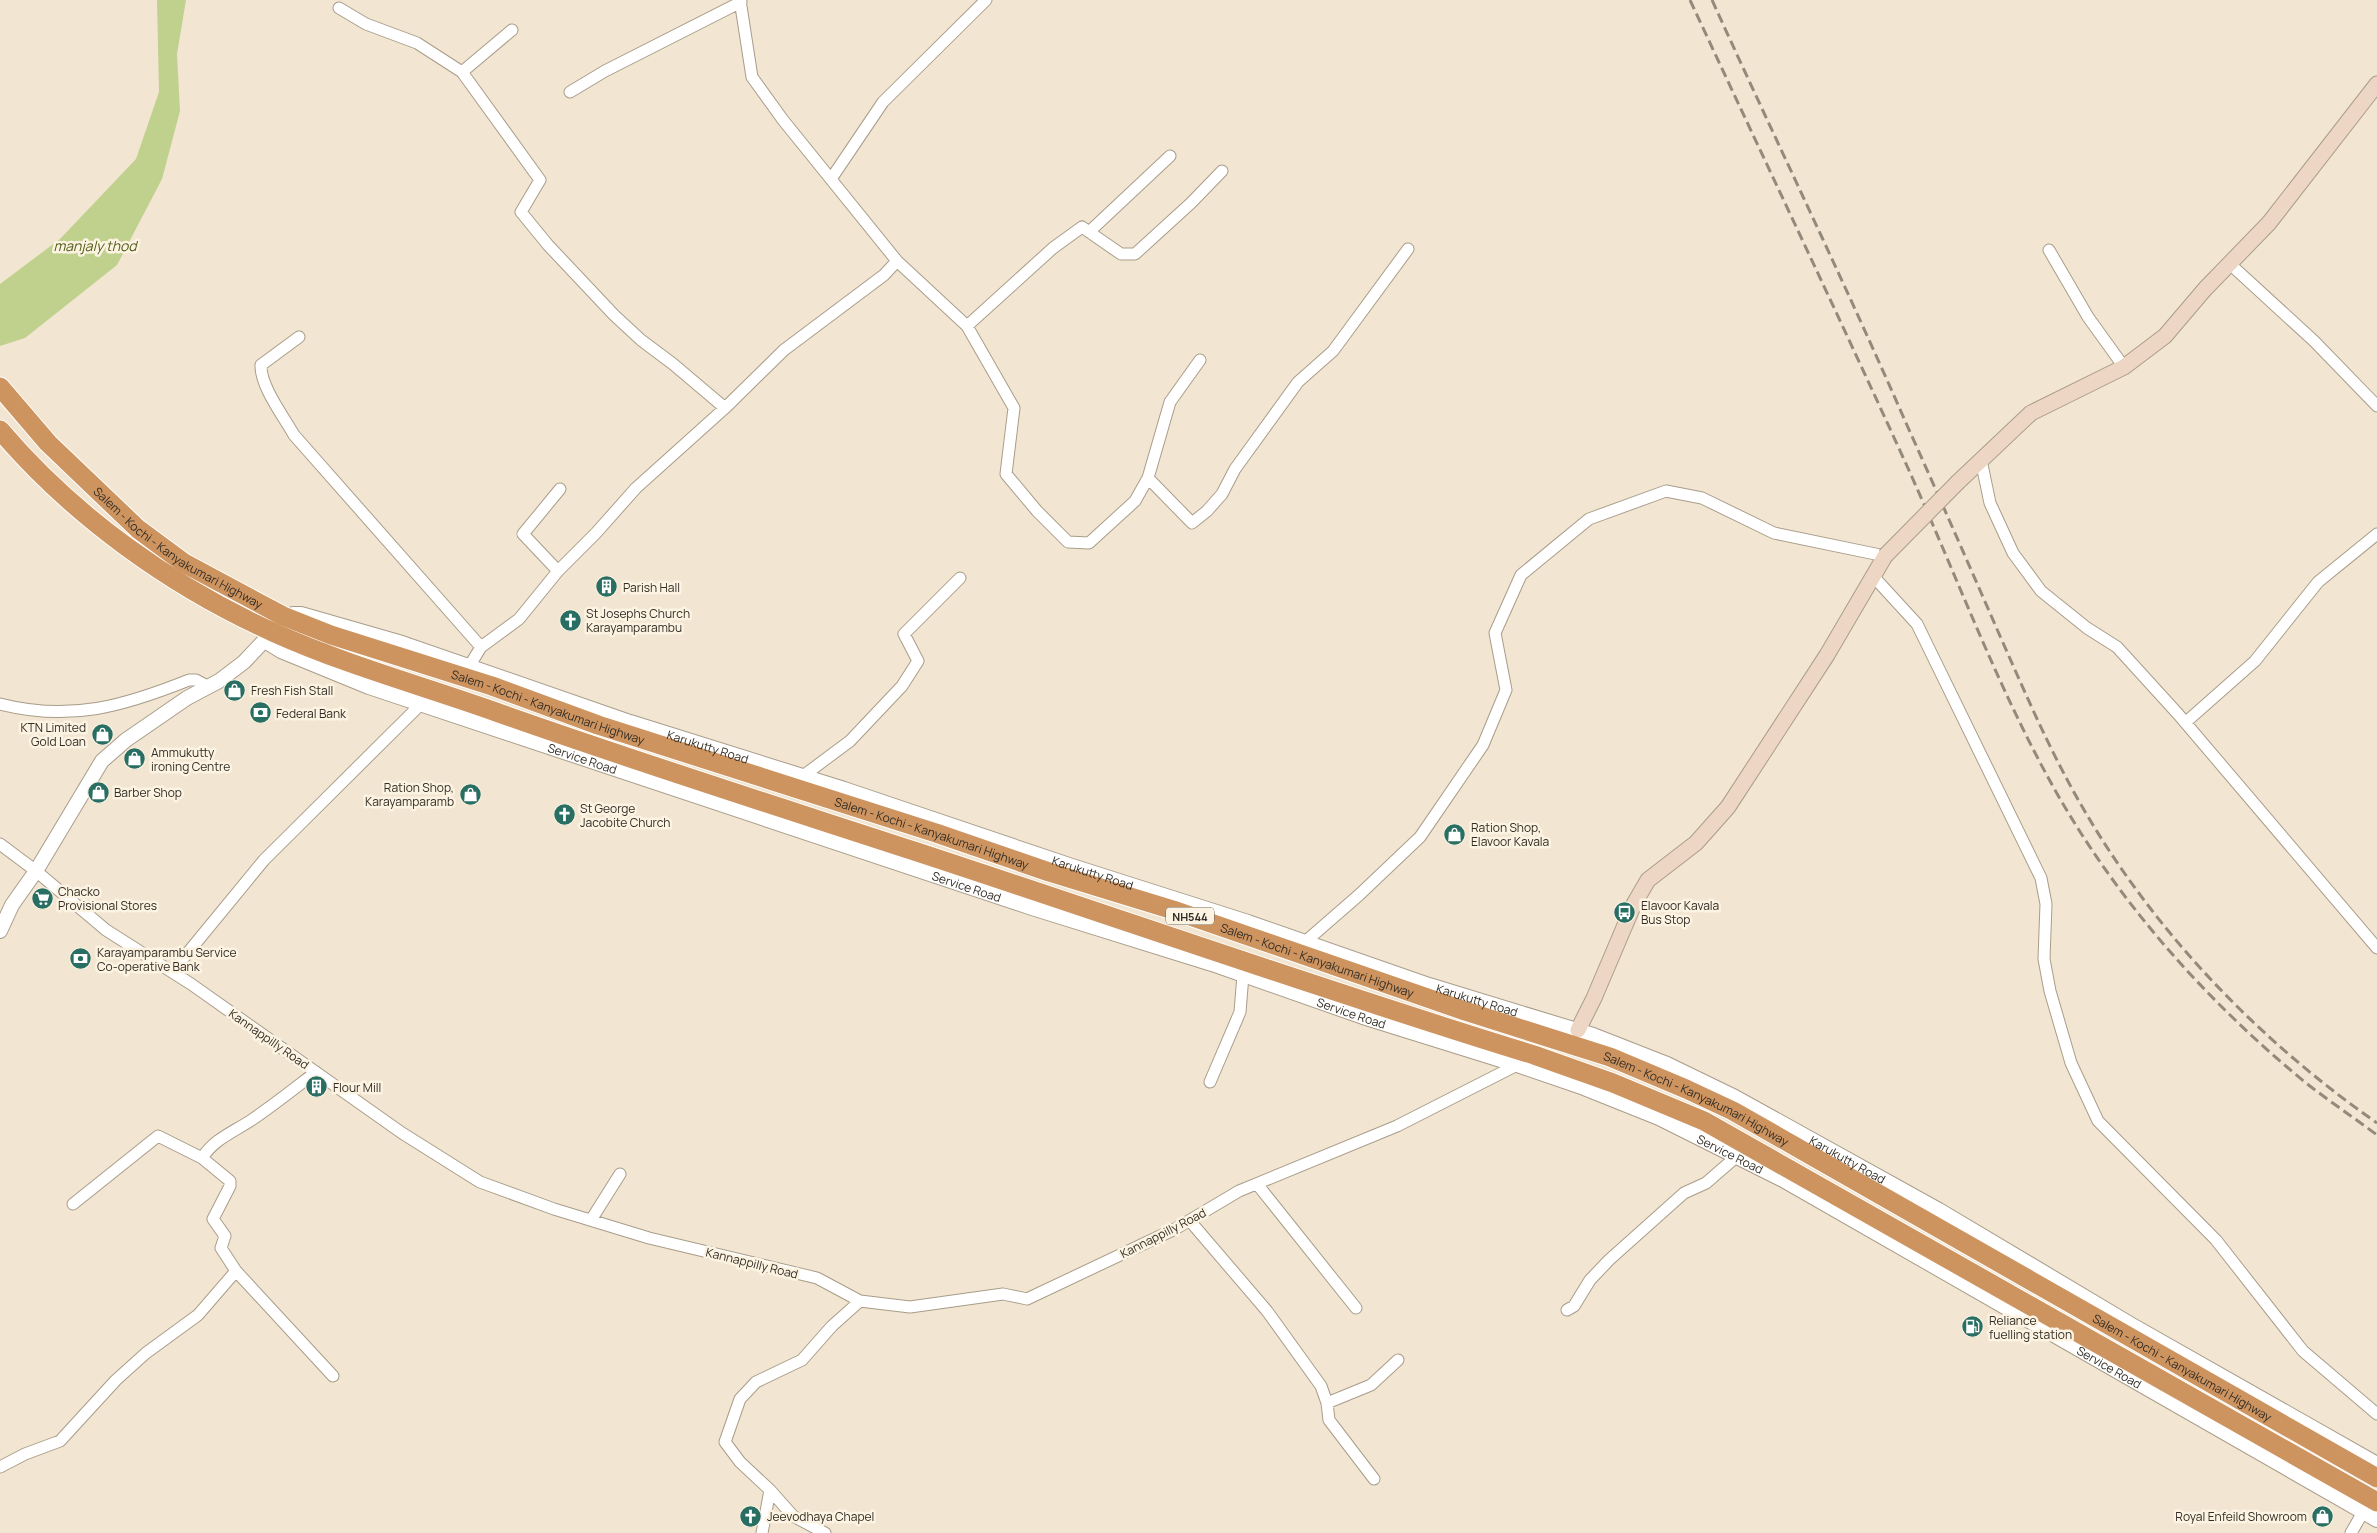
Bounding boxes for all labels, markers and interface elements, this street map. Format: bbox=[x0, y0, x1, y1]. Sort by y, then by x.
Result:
water label: manjaly thod bbox=[53, 236, 138, 255]
street label: Salem - Kochi - Kanyakumari Highway bbox=[90, 483, 267, 613]
building icon: Parish Hall bbox=[595, 575, 619, 599]
place label: Parish Hall bbox=[623, 579, 680, 596]
place label: St Josephs Church Karayamparambu bbox=[586, 605, 690, 636]
church icon: St Josephs Church Karayamparambu bbox=[558, 608, 582, 632]
street label: Salem - Kochi - Kanyakumari Highway bbox=[449, 665, 648, 748]
shop icon: Fresh Fish Stall bbox=[223, 678, 247, 702]
place label: Fresh Fish Stall bbox=[251, 682, 333, 699]
bank icon: Federal Bank bbox=[248, 701, 272, 725]
place label: Federal Bank bbox=[276, 705, 347, 722]
place label: KTN Limited Gold Loan bbox=[21, 719, 86, 750]
shop icon: KTN Limited Gold Loan bbox=[90, 722, 114, 746]
street label: Karukutty Road bbox=[665, 726, 751, 767]
street label: Service Road bbox=[546, 739, 619, 778]
place label: Ammukutty ironing Centre bbox=[151, 744, 230, 775]
shop icon: Ammukutty ironing Centre bbox=[123, 747, 147, 771]
place label: Ration Shop, Karayamparamb bbox=[365, 779, 454, 810]
shop icon: Barber Shop bbox=[86, 780, 110, 804]
shop icon: Ration Shop, Karayamparamb bbox=[458, 782, 482, 806]
place label: Barber Shop bbox=[114, 784, 182, 801]
street label: Salem - Kochi - Kanyakumari Highway bbox=[833, 793, 1032, 873]
place label: St George Jacobite Church bbox=[580, 800, 671, 831]
church icon: St George Jacobite Church bbox=[552, 803, 576, 827]
place label: Ration Shop, Elavoor Kavala bbox=[1471, 819, 1549, 850]
shop icon: Ration Shop, Elavoor Kavala bbox=[1443, 822, 1467, 846]
street label: Karukutty Road bbox=[1050, 851, 1136, 893]
street label: Service Road bbox=[930, 867, 1004, 906]
place label: Chacko Provisional Stores bbox=[58, 883, 157, 914]
supermarket icon: Chacko Provisional Stores bbox=[30, 886, 54, 910]
place label: Elavoor Kavala Bus Stop bbox=[1641, 897, 1719, 928]
bus stop icon: Elavoor Kavala Bus Stop bbox=[1613, 900, 1637, 924]
road number: NH544 bbox=[1166, 908, 1214, 924]
street label: Salem - Kochi - Kanyakumari Highway bbox=[1218, 919, 1417, 1001]
place label: Karayamparambu Service Co-operative Bank bbox=[97, 944, 237, 975]
bank icon: Karayamparambu Service Co-operative Bank bbox=[69, 947, 93, 971]
street label: Karukutty Road bbox=[1434, 979, 1520, 1020]
street label: Service Road bbox=[1315, 993, 1388, 1032]
street label: Kannappilly Road bbox=[225, 1005, 313, 1073]
street label: Salem - Kochi - Kanyakumari Highway bbox=[1601, 1047, 1793, 1150]
building icon: Flour Mill bbox=[305, 1075, 329, 1099]
place label: Flour Mill bbox=[333, 1079, 381, 1096]
street label: Service Road bbox=[1694, 1130, 1766, 1177]
street label: Karukutty Road bbox=[1807, 1132, 1889, 1187]
street label: Kannappilly Road bbox=[1117, 1204, 1209, 1262]
street label: Kannappilly Road bbox=[704, 1243, 800, 1283]
street label: Salem - Kochi - Kanyakumari Highway bbox=[2090, 1309, 2276, 1425]
place label: Reliance fuelling station bbox=[1989, 1312, 2072, 1343]
fuel station icon: Reliance fuelling station bbox=[1961, 1315, 1985, 1339]
street label: Service Road bbox=[2074, 1342, 2145, 1392]
church icon: Jeevodhaya Chapel bbox=[739, 1504, 763, 1528]
shop icon: Royal Enfeild Showroom bbox=[2311, 1504, 2335, 1528]
place label: Jeevodhaya Chapel bbox=[767, 1508, 874, 1525]
place label: Royal Enfeild Showroom bbox=[2175, 1508, 2307, 1525]

